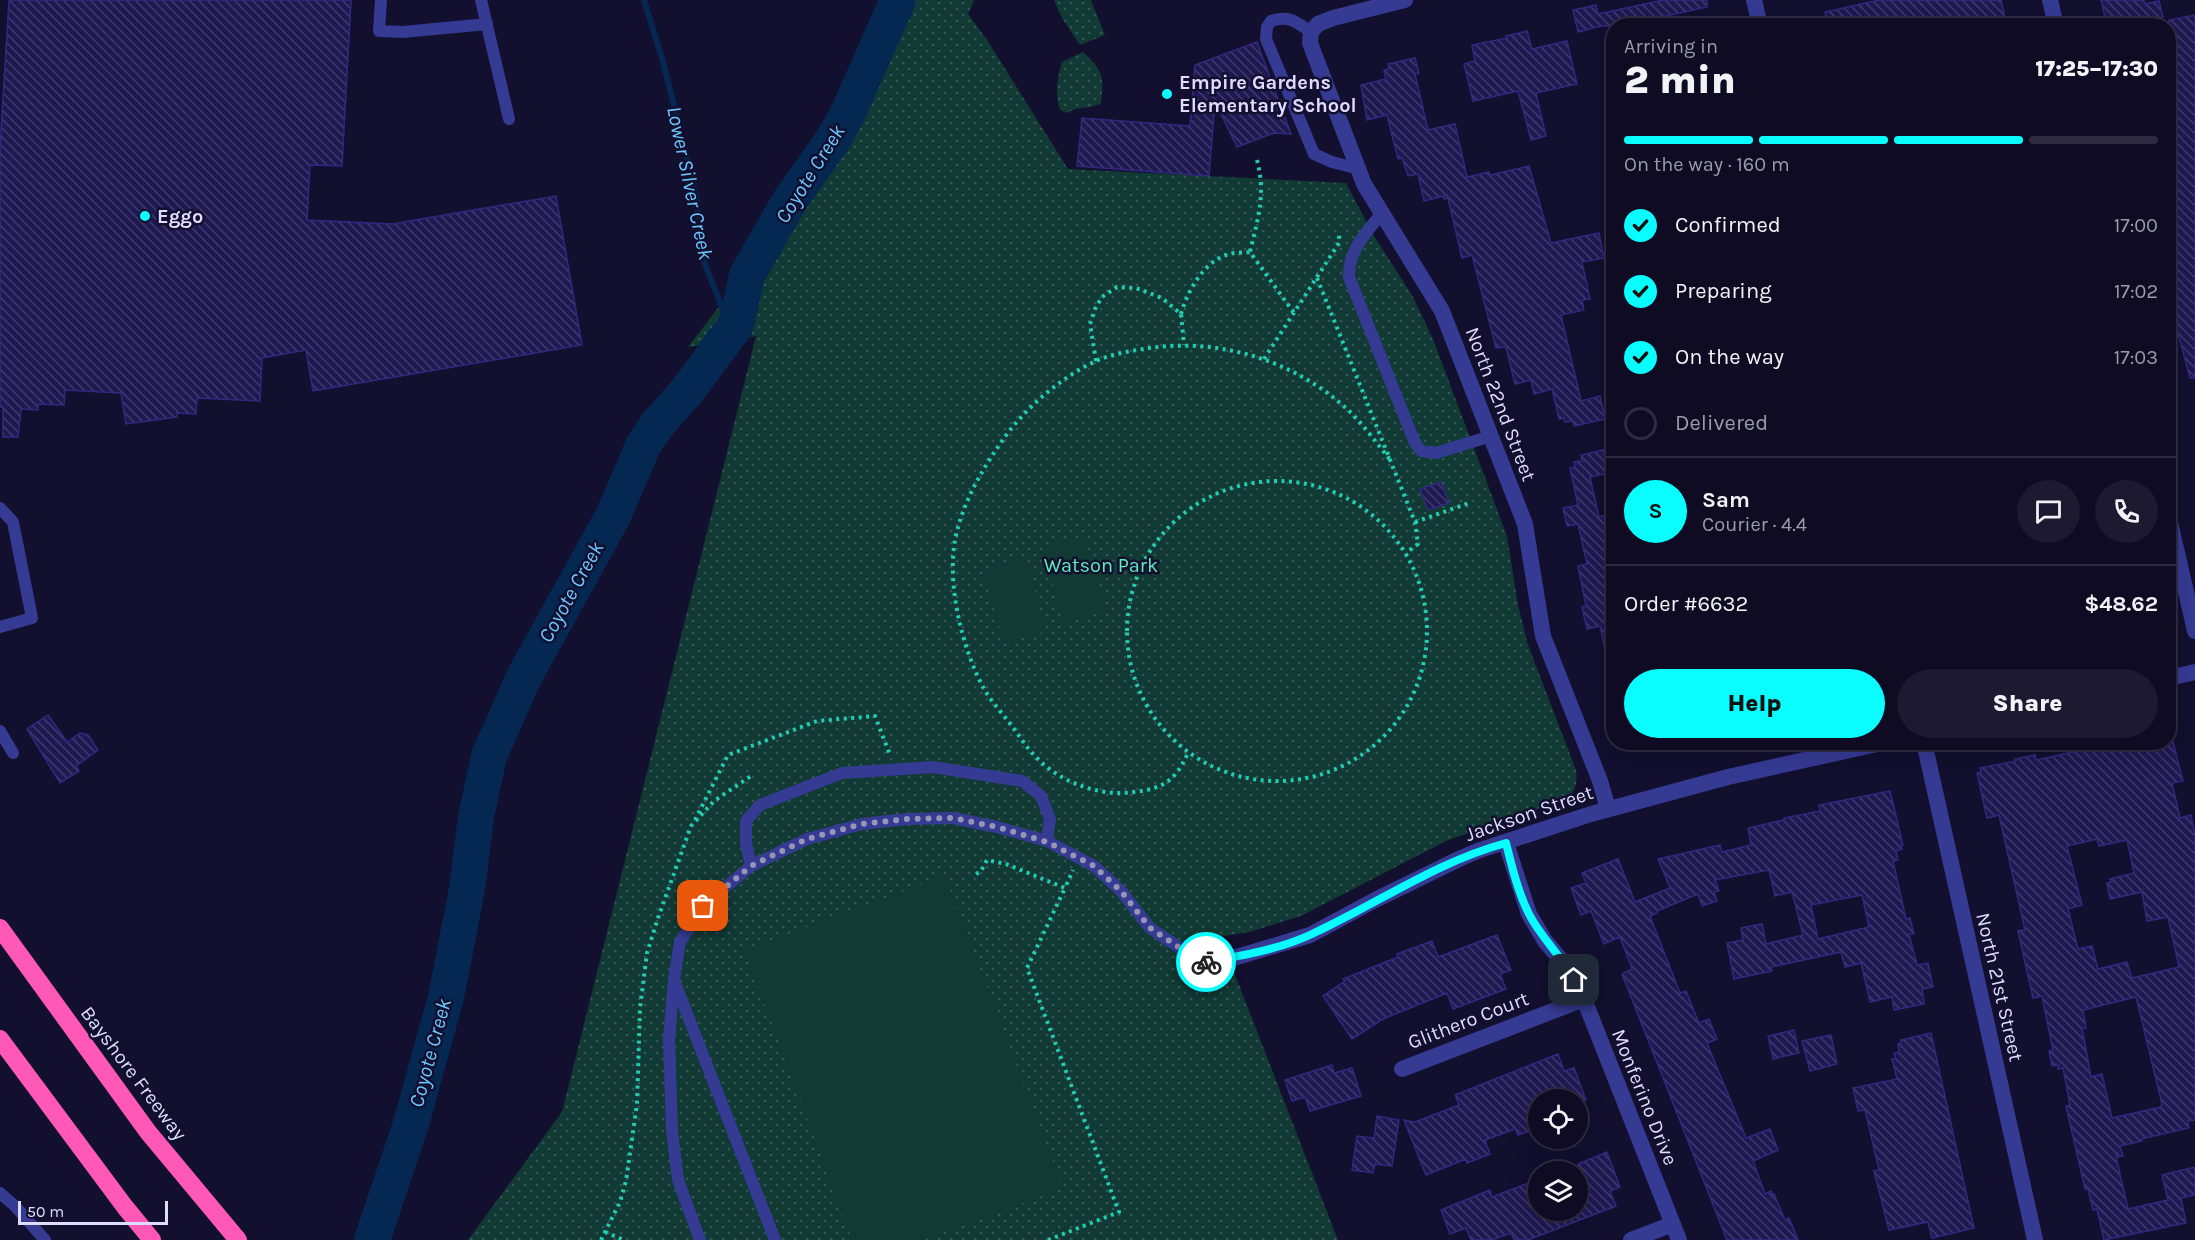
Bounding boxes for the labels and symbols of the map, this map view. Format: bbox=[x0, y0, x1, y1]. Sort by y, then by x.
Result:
place label: Empire Gardens Elementary School bbox=[1179, 71, 1357, 117]
marker: Empire Gardens Elementary School bbox=[1160, 87, 1174, 101]
water label: Lower Silver Creek bbox=[662, 104, 718, 262]
water label: Coyote Creek bbox=[770, 120, 850, 228]
place label: Eggo bbox=[157, 205, 203, 228]
marker: Eggo bbox=[138, 209, 152, 223]
street label: North 22nd Street bbox=[1461, 324, 1541, 485]
water label: Coyote Creek bbox=[533, 537, 609, 647]
park label: Watson Park bbox=[1044, 554, 1158, 577]
street label: Jackson Street bbox=[1462, 781, 1597, 846]
pin bbox=[677, 880, 728, 931]
street label: North 21st Street bbox=[1971, 910, 2028, 1064]
courier bbox=[1176, 932, 1236, 992]
pin bbox=[1548, 954, 1599, 1005]
street label: Glithero Court bbox=[1405, 987, 1532, 1054]
water label: Coyote Creek bbox=[404, 996, 456, 1110]
street label: Bayshore Freeway bbox=[76, 1002, 191, 1145]
street label: Monferino Drive bbox=[1607, 1026, 1682, 1169]
scale bar bbox=[18, 1198, 168, 1226]

